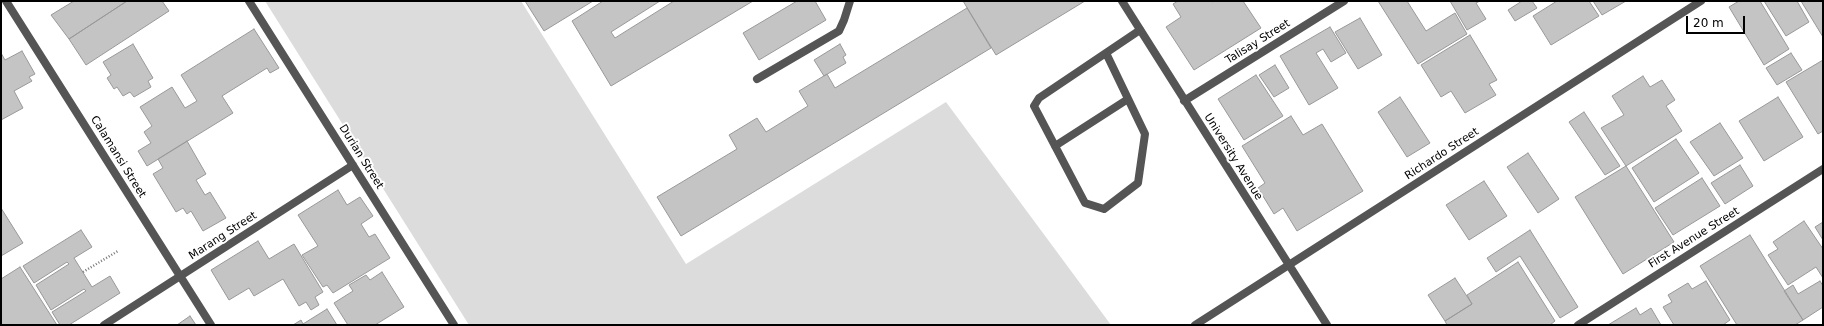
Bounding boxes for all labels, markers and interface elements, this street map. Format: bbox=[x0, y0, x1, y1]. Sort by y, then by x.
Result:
scale bar bbox=[1688, 8, 1747, 34]
text: 20 m bbox=[1693, 16, 1724, 30]
street label: Talisay Street bbox=[1223, 17, 1293, 67]
street label: University Avenue bbox=[1201, 111, 1265, 203]
street label: Calamansi Street bbox=[87, 113, 149, 201]
street label: Durian Street bbox=[336, 122, 386, 192]
street label: Richardo Street bbox=[1403, 125, 1481, 183]
street label: First Avenue Street bbox=[1646, 205, 1742, 271]
street label: Marang Street bbox=[187, 209, 259, 263]

